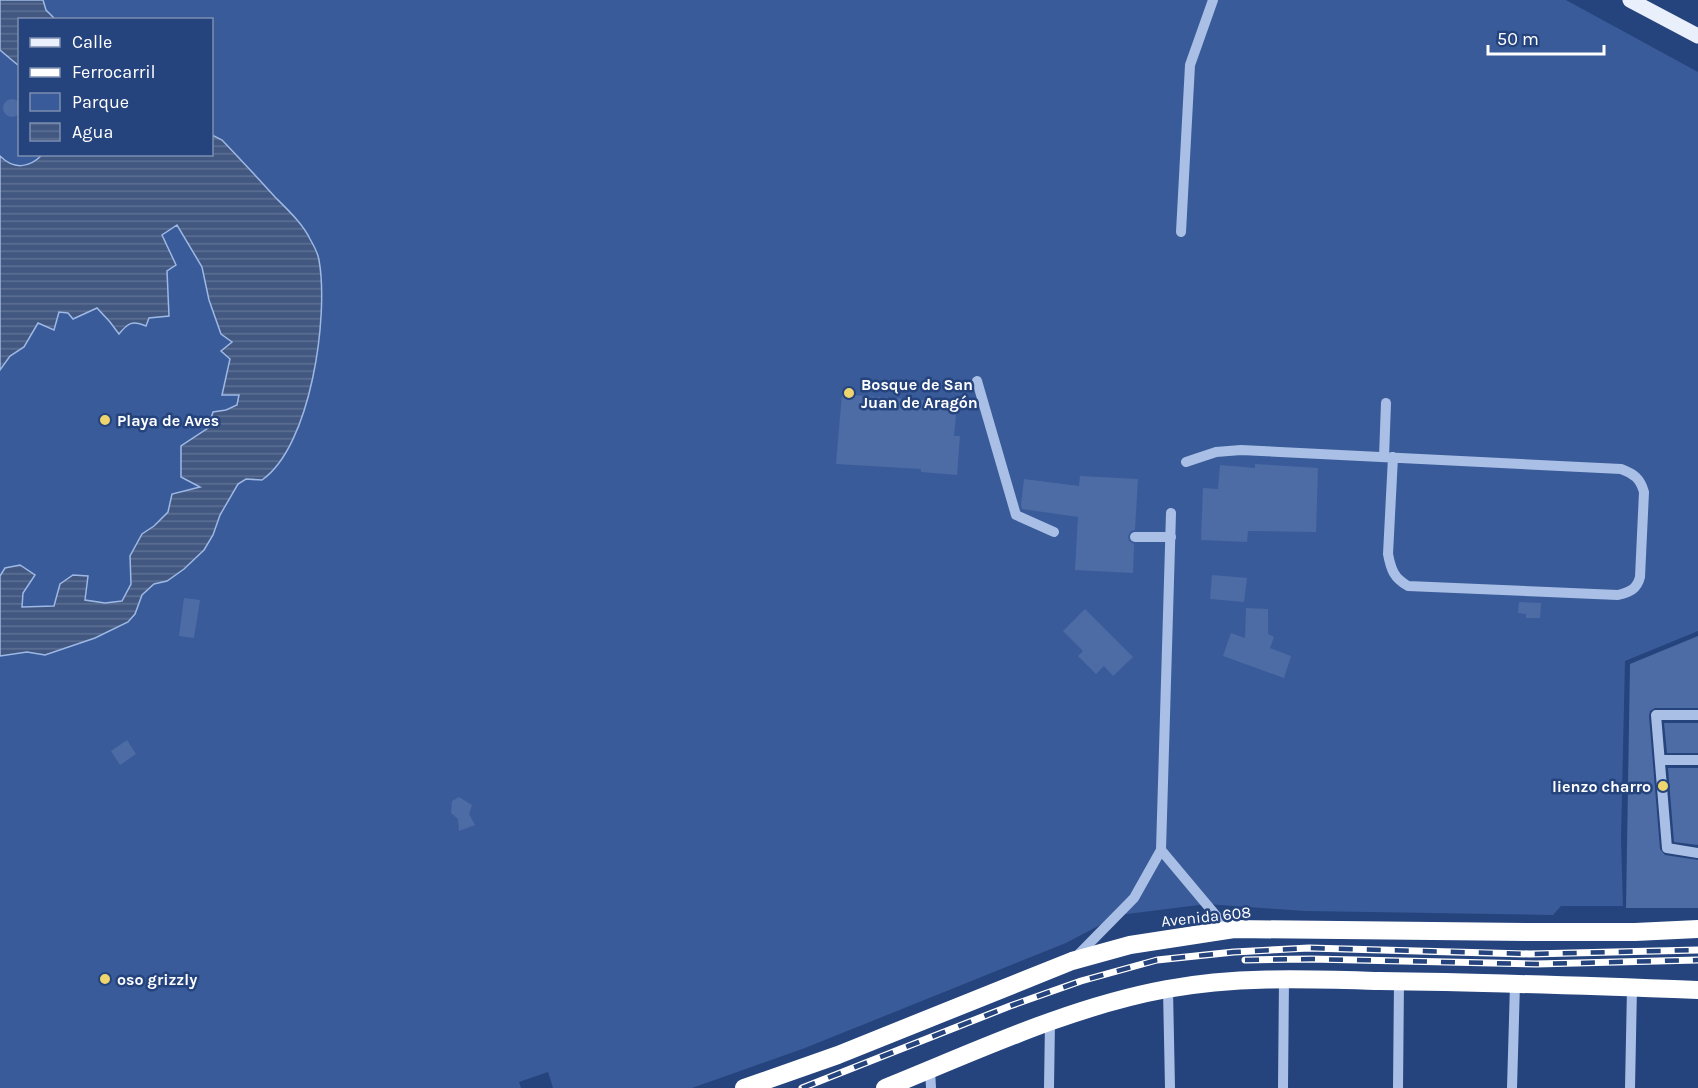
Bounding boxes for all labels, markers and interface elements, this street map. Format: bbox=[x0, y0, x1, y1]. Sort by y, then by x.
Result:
legend bbox=[18, 18, 213, 156]
scale bar bbox=[1488, 18, 1604, 56]
text: 50 m bbox=[1497, 28, 1539, 50]
text: Calle bbox=[72, 31, 112, 53]
text: Ferrocarril bbox=[72, 61, 156, 83]
text: Parque bbox=[72, 91, 129, 113]
text: Agua bbox=[72, 121, 113, 143]
place label: Bosque de San Juan de Aragón bbox=[861, 375, 978, 412]
marker: Bosque de San Juan de Aragón bbox=[842, 386, 856, 400]
place label: Playa de Aves bbox=[117, 411, 219, 430]
marker: Playa de Aves bbox=[98, 413, 112, 427]
place label: lienzo charro bbox=[1552, 777, 1651, 796]
marker: lienzo charro bbox=[1656, 779, 1670, 793]
street label: Avenida 608 bbox=[1160, 902, 1252, 931]
place label: oso grizzly bbox=[117, 970, 197, 989]
marker: oso grizzly bbox=[98, 972, 112, 986]

